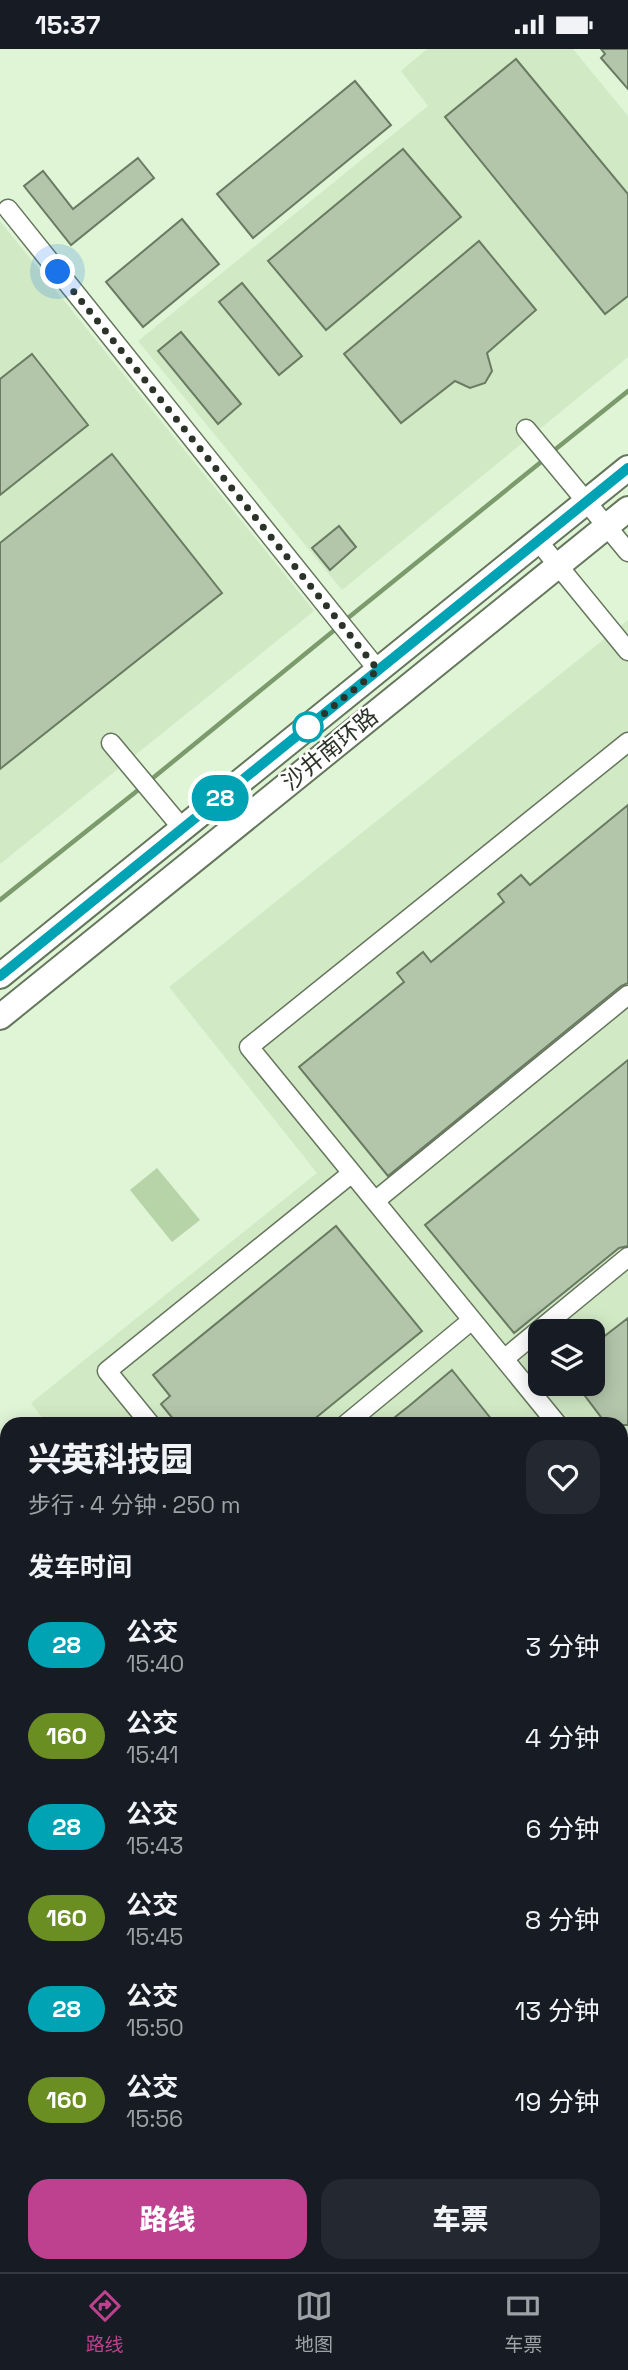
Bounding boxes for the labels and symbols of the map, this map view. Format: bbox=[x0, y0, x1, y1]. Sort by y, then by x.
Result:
your location bbox=[40, 254, 75, 289]
street label: 沙井南环路 bbox=[276, 701, 384, 797]
unlabelled marker bbox=[293, 712, 323, 742]
line badge: 28 bbox=[188, 775, 252, 821]

